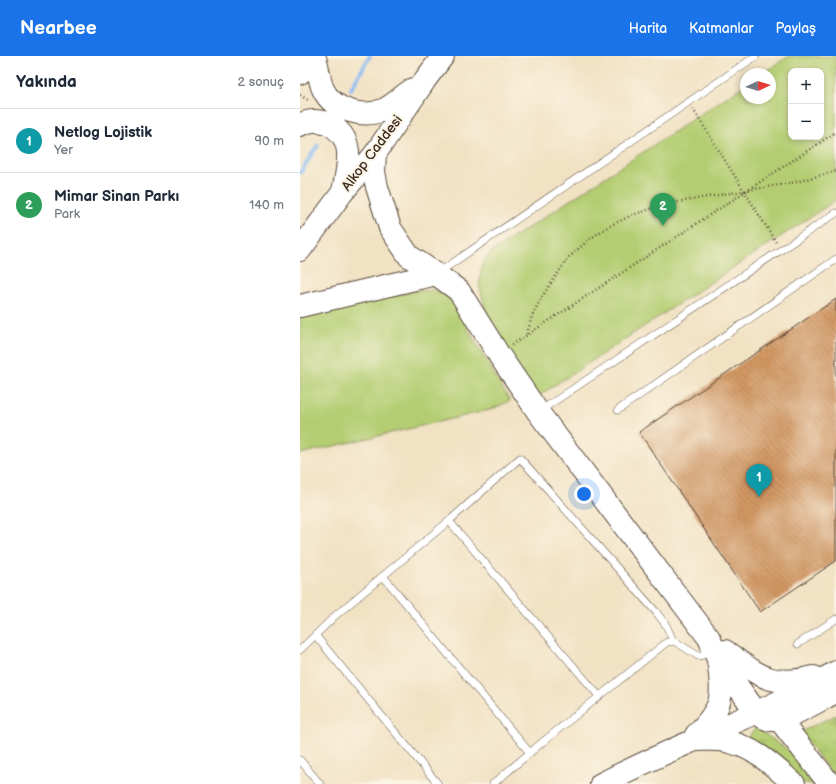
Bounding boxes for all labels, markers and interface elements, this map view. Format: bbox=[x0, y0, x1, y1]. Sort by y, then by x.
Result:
text: Nearbee bbox=[20, 17, 97, 40]
text: Harita bbox=[629, 20, 667, 37]
text: Katmanlar bbox=[689, 20, 754, 37]
text: Paylaş bbox=[776, 20, 816, 37]
north arrow bbox=[740, 68, 776, 104]
map controls bbox=[788, 68, 824, 140]
button: + bbox=[788, 68, 824, 104]
text: Yakında bbox=[16, 72, 77, 92]
text: 2 sonuç bbox=[238, 74, 284, 90]
button: − bbox=[788, 104, 824, 140]
street label: Alkop Caddesi bbox=[338, 112, 406, 194]
text: Netlog Lojistik bbox=[54, 123, 152, 142]
text: 1 bbox=[26, 133, 32, 149]
text: 90 m bbox=[255, 133, 284, 149]
text: Yer bbox=[54, 142, 73, 158]
text: Mimar Sinan Parkı bbox=[54, 187, 179, 206]
pin: 2 bbox=[650, 193, 676, 226]
text: 2 bbox=[25, 197, 33, 213]
text: 140 m bbox=[249, 197, 284, 213]
text: Park bbox=[54, 206, 80, 222]
pin: 1 bbox=[746, 464, 772, 497]
your location bbox=[574, 484, 594, 504]

